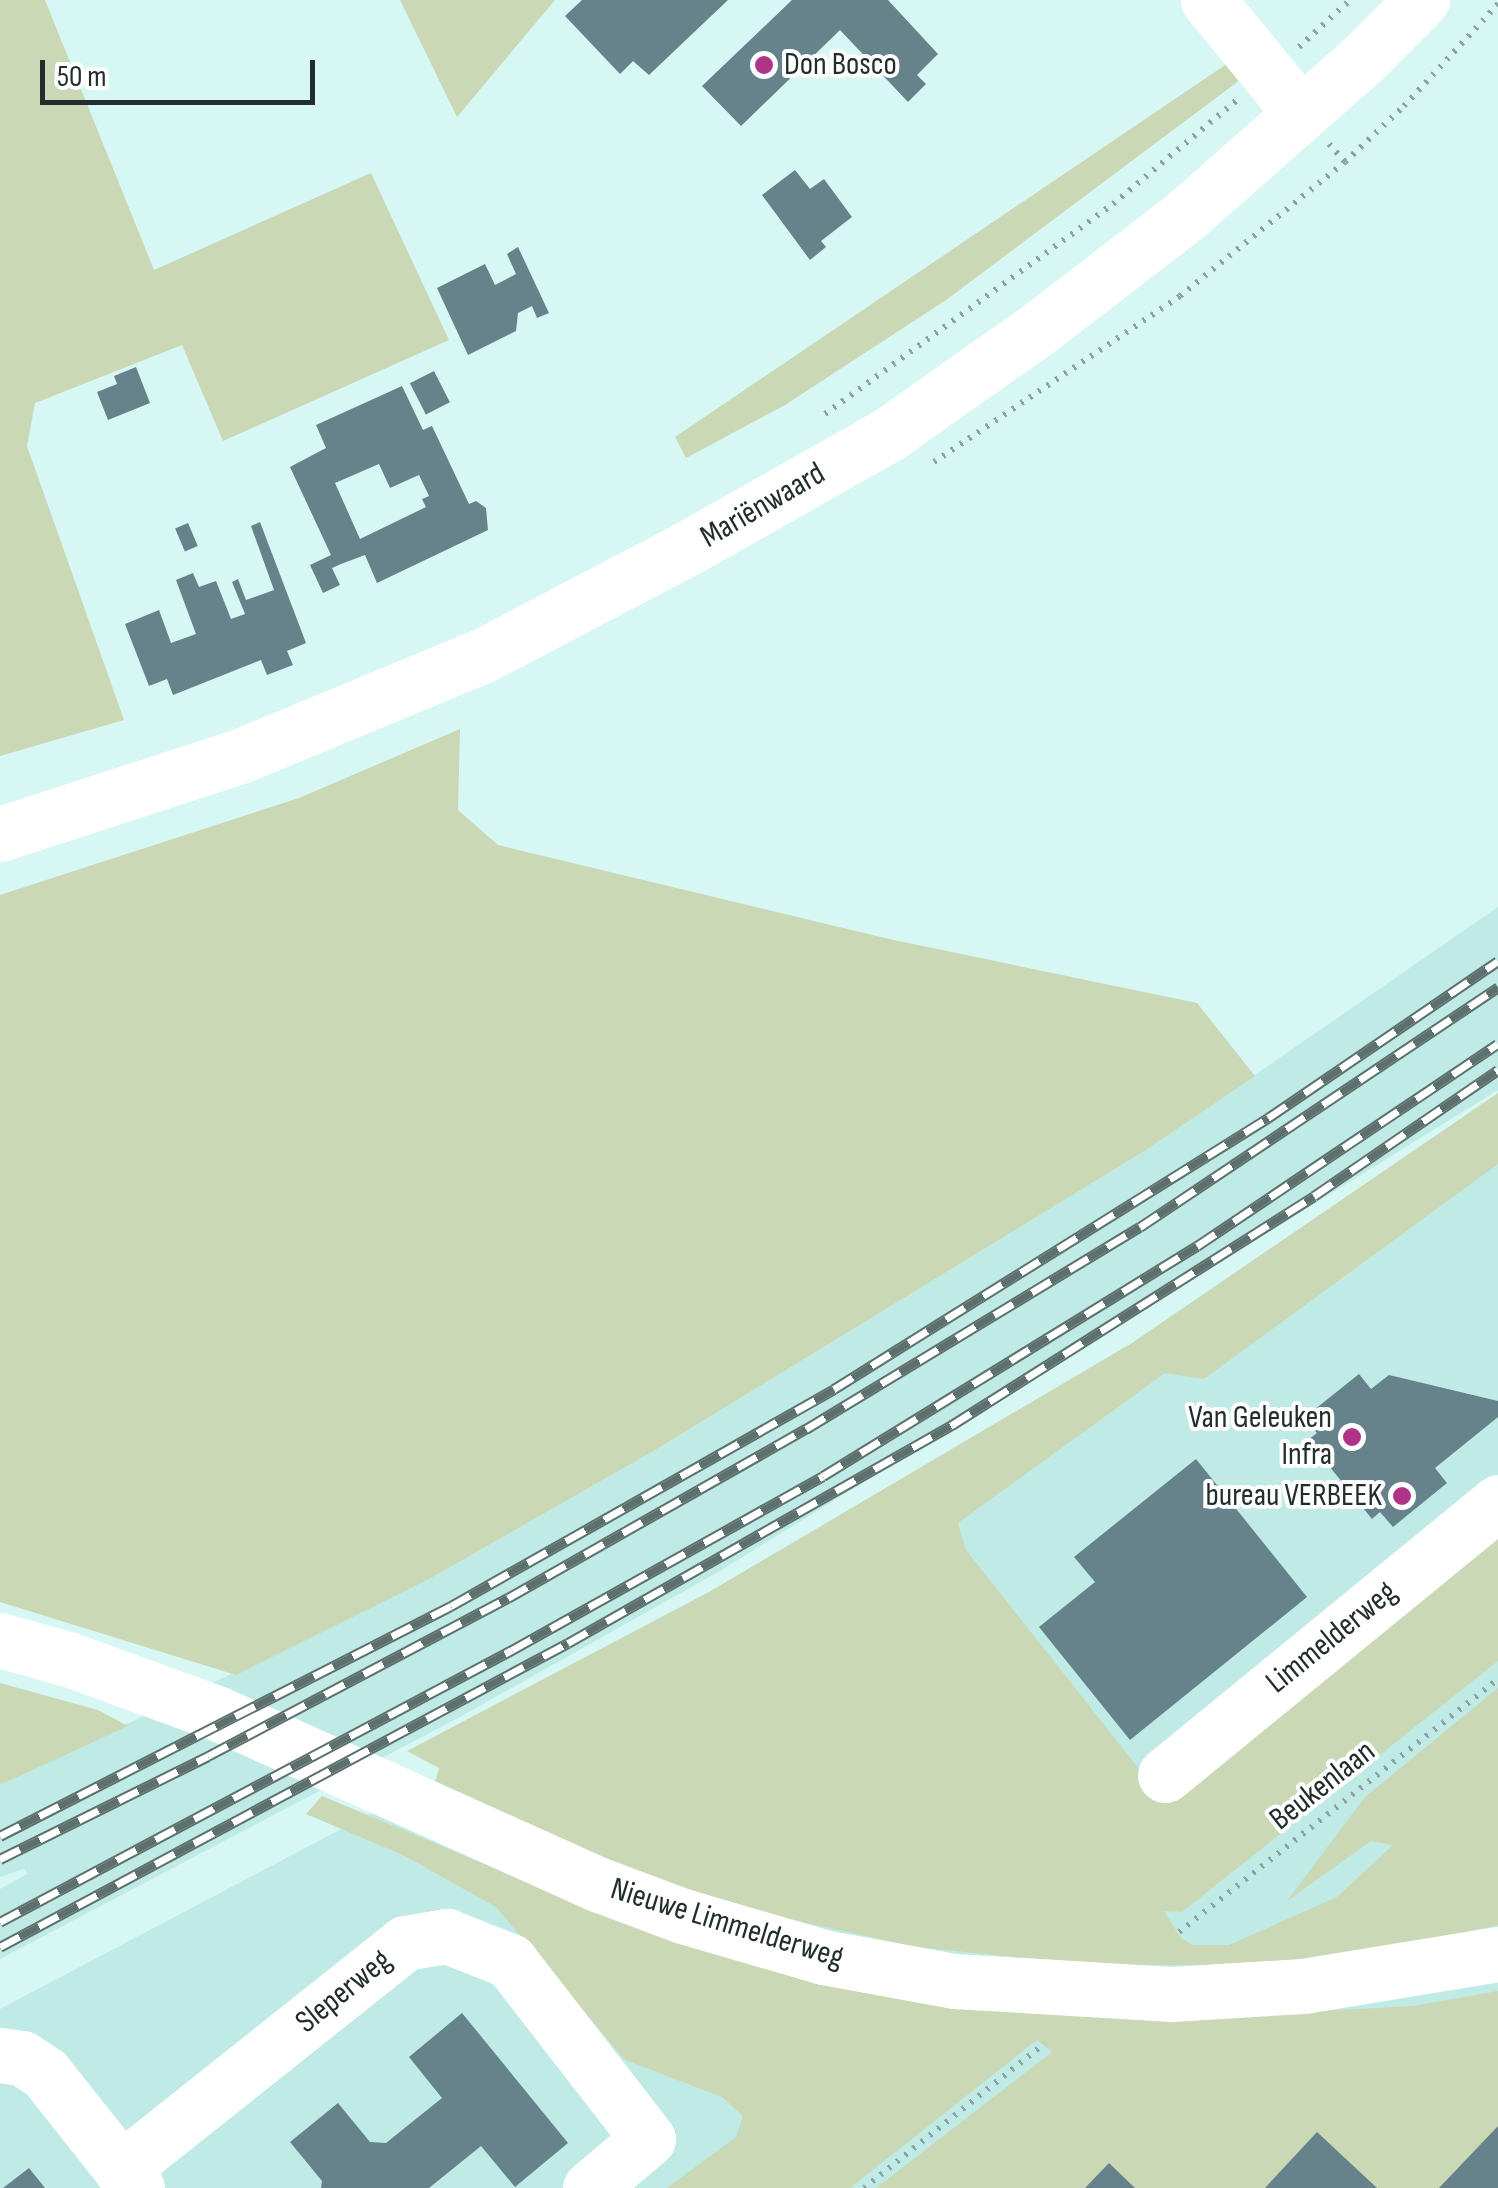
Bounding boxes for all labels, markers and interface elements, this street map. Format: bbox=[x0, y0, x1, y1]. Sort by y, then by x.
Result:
scale bar bbox=[45, 40, 320, 102]
place label: Don Bosco bbox=[784, 46, 897, 84]
marker: Don Bosco bbox=[753, 54, 775, 76]
text: 50 m bbox=[57, 59, 106, 95]
street label: Mariënwaard bbox=[694, 455, 832, 557]
place label: Van Geleuken Infra bbox=[1188, 1400, 1332, 1475]
marker: Van Geleuken Infra bbox=[1341, 1426, 1363, 1448]
place label: bureau VERBEEK bbox=[1205, 1477, 1382, 1515]
marker: bureau VERBEEK bbox=[1391, 1485, 1413, 1507]
street label: Limmelderweg bbox=[1259, 1574, 1405, 1702]
street label: Beukenlaan bbox=[1263, 1733, 1383, 1839]
street label: Nieuwe Limmelderweg bbox=[606, 1870, 848, 1978]
street label: Sleperweg bbox=[288, 1942, 400, 2042]

